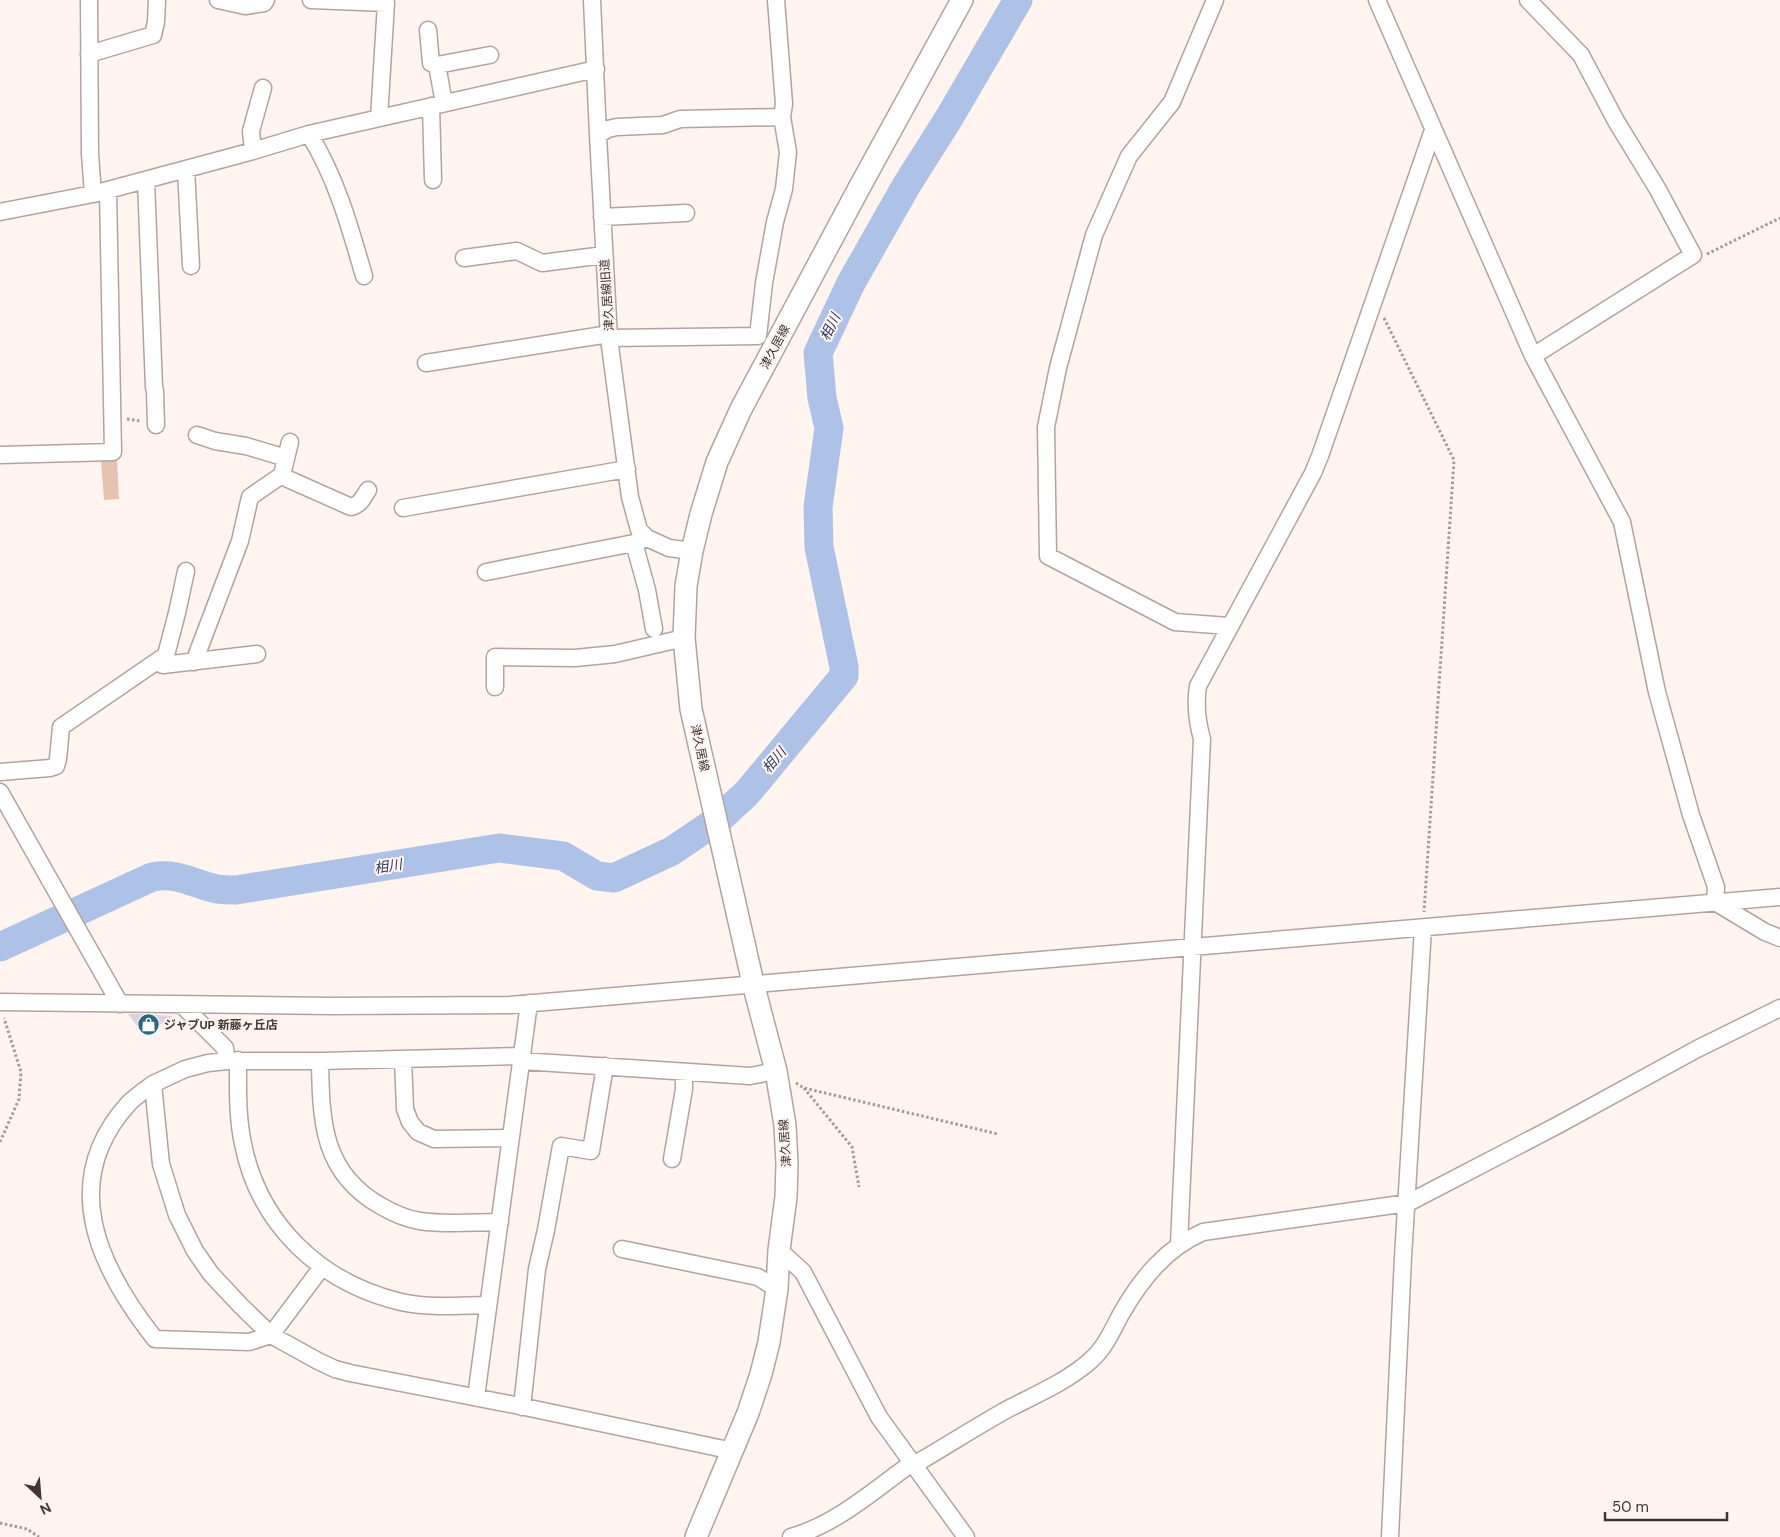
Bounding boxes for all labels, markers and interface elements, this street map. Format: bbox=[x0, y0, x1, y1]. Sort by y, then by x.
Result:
street label: 津久居線旧道 bbox=[597, 259, 617, 331]
water label: 相川 bbox=[816, 309, 845, 344]
street label: 津久居線 bbox=[757, 322, 793, 372]
street label: 津久居線 bbox=[687, 723, 713, 773]
water label: 相川 bbox=[758, 742, 791, 777]
water label: 相川 bbox=[373, 855, 405, 877]
shop icon: ジャブUP 新藤ヶ丘店 bbox=[136, 1013, 160, 1037]
place label: ジャブUP 新藤ヶ丘店 bbox=[164, 1017, 278, 1033]
street label: 津久居線 bbox=[775, 1118, 795, 1168]
north arrow bbox=[15, 1472, 65, 1522]
scale bar bbox=[1605, 1490, 1728, 1522]
text: 50 m bbox=[1612, 1497, 1649, 1517]
text: N bbox=[37, 1498, 54, 1519]

